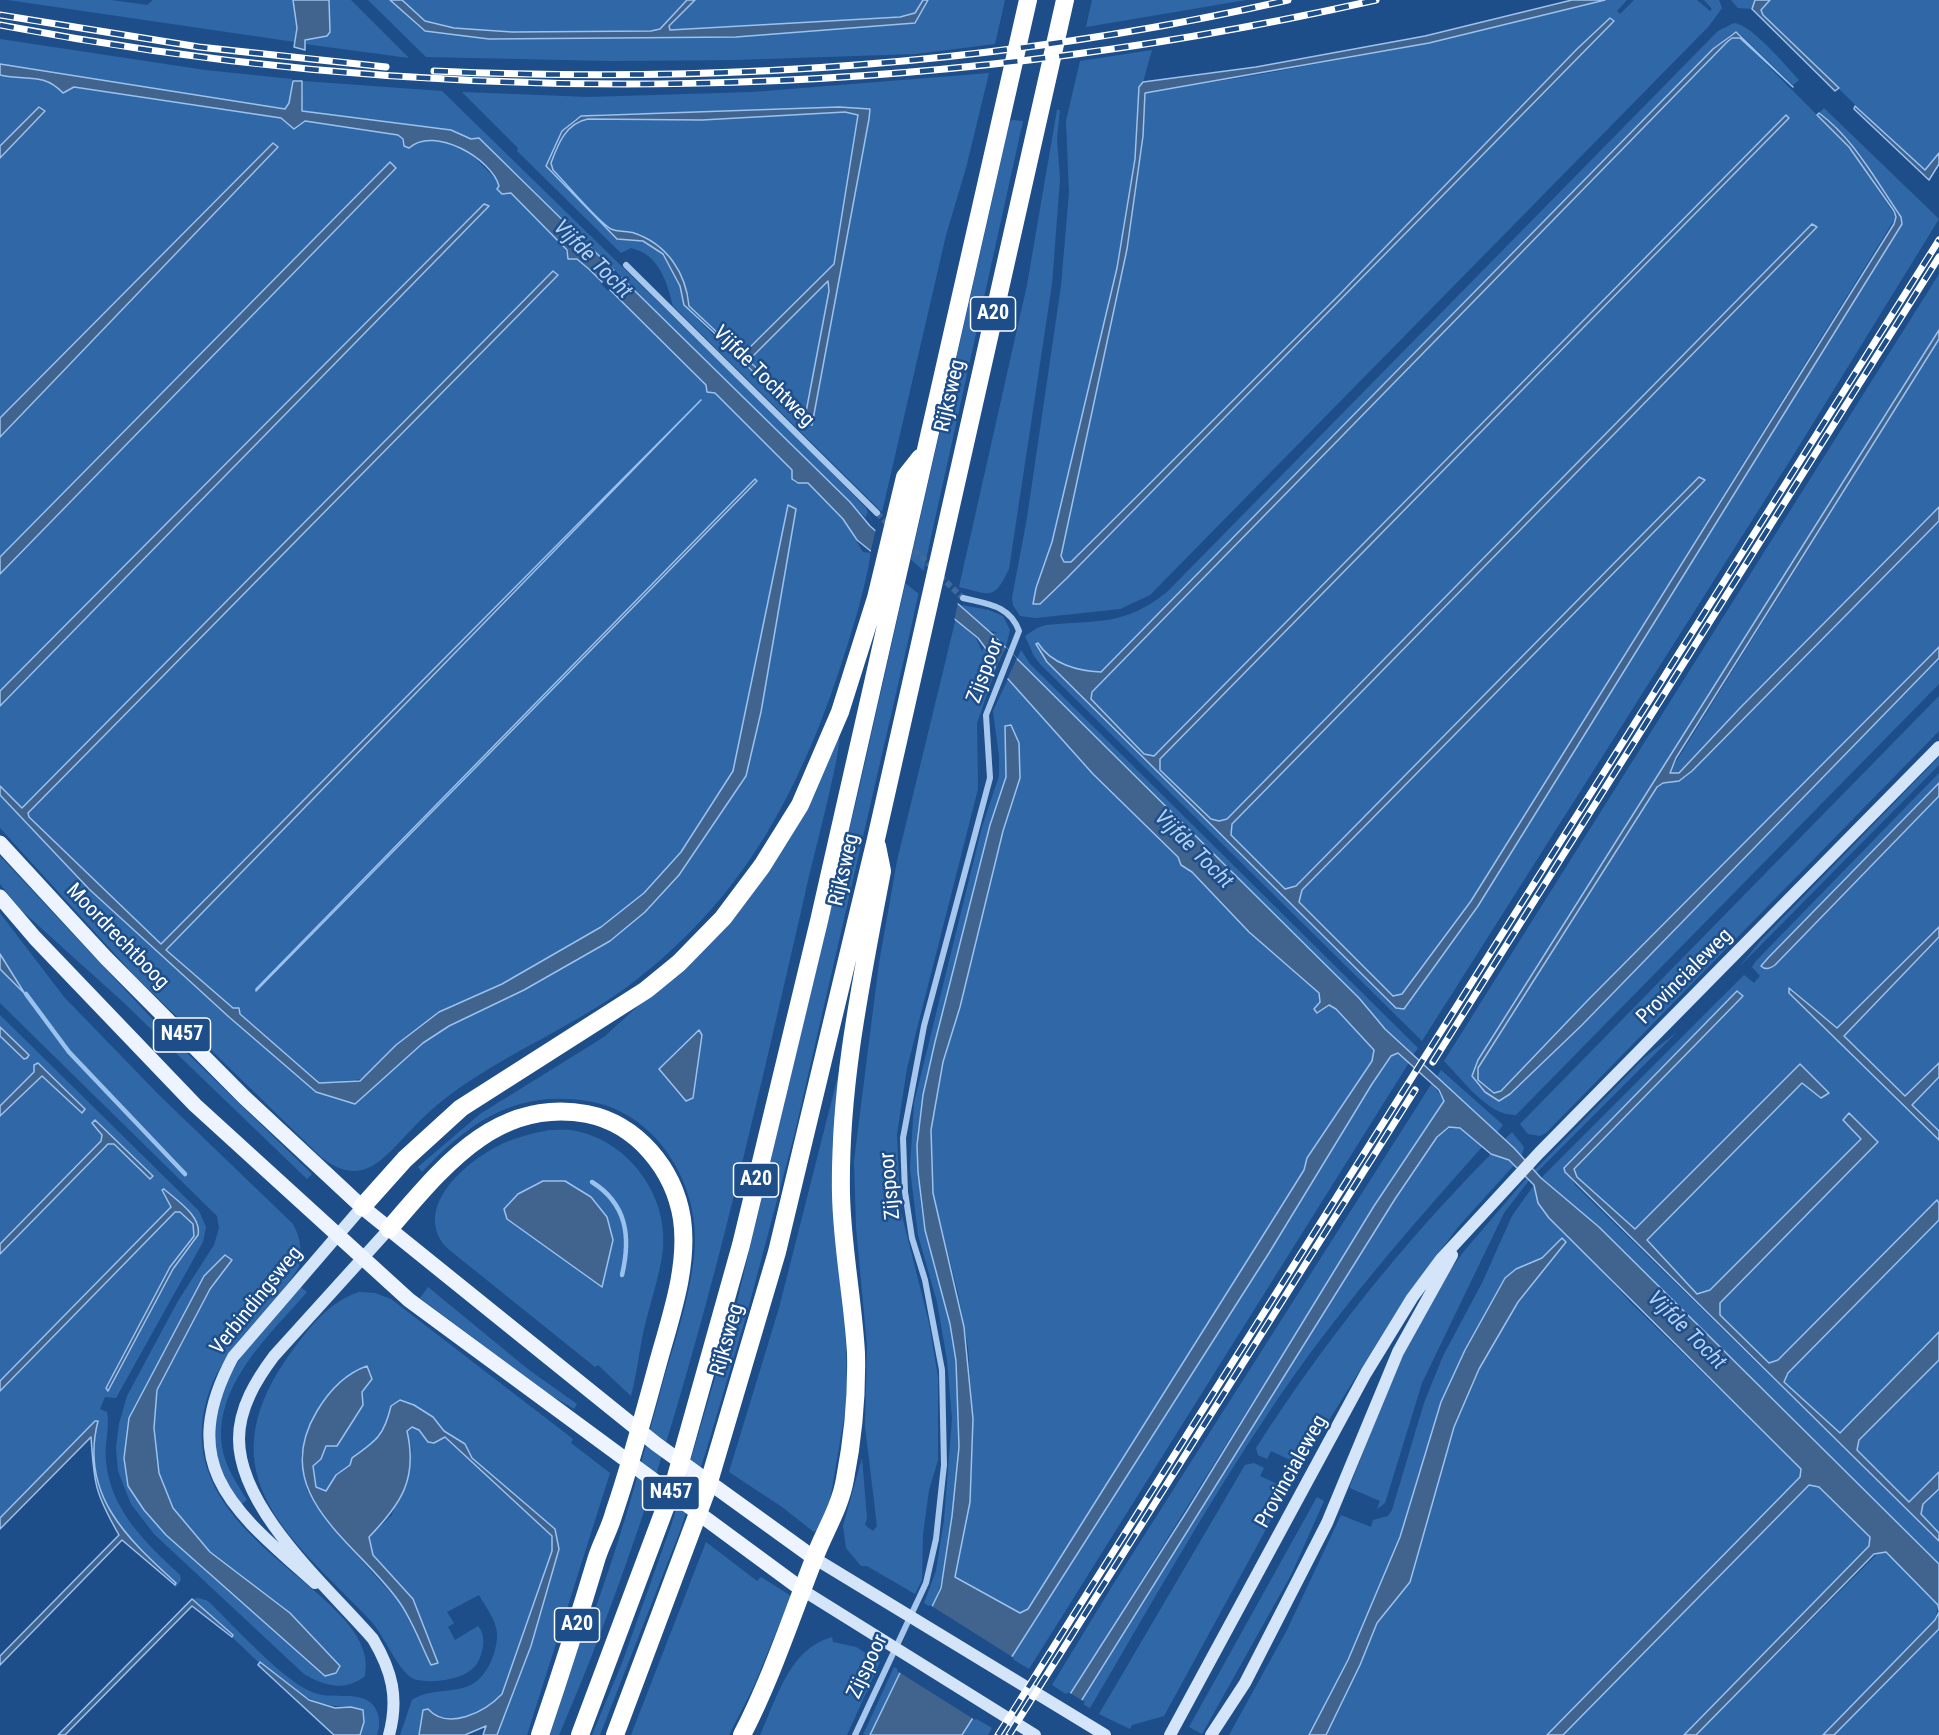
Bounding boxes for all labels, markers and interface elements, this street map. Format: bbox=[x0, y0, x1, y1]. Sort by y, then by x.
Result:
water label: Vijfde Tocht bbox=[547, 215, 637, 305]
road number: A20 bbox=[970, 297, 1016, 331]
street label: Vijfde Tochtweg bbox=[707, 321, 819, 433]
street label: Rijksweg bbox=[930, 357, 972, 435]
street label: Zijspoor bbox=[962, 635, 1010, 707]
water label: Vijfde Tocht bbox=[1148, 805, 1238, 895]
street label: Rijksweg bbox=[824, 831, 866, 909]
street label: Moordrechtboog bbox=[60, 879, 174, 995]
street label: Provincialeweg bbox=[1632, 924, 1738, 1030]
road number: N457 bbox=[154, 1018, 210, 1052]
street label: Zijspoor bbox=[875, 1151, 907, 1221]
road number: A20 bbox=[734, 1163, 778, 1197]
street label: Verbindingsweg bbox=[206, 1242, 308, 1360]
water label: Vijfde Tocht bbox=[1641, 1286, 1731, 1376]
street label: Rijksweg bbox=[706, 1301, 750, 1379]
street label: Provincialeweg bbox=[1251, 1411, 1333, 1533]
road number: N457 bbox=[642, 1476, 700, 1510]
road number: A20 bbox=[554, 1608, 600, 1642]
street label: Zijspoor bbox=[842, 1631, 894, 1703]

